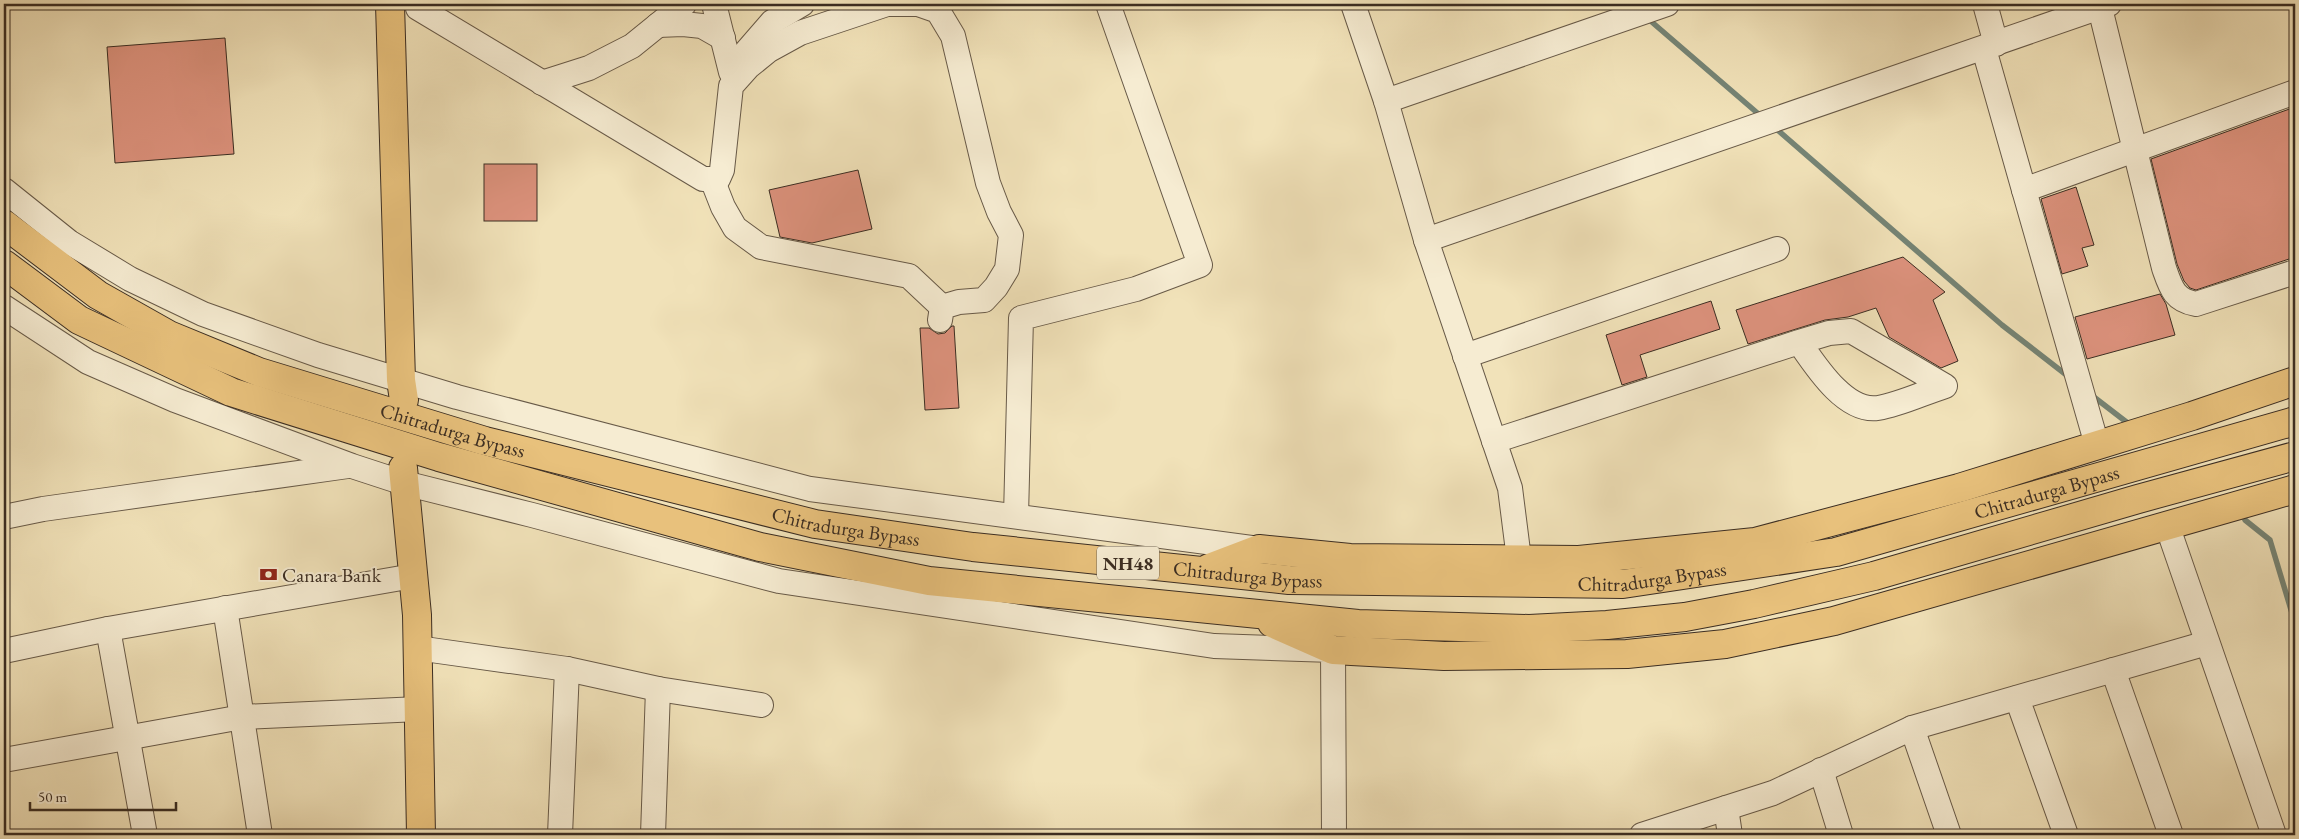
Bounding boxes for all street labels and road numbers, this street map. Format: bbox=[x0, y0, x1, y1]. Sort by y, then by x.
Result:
street label: Chitradurga Bypass bbox=[377, 397, 528, 464]
street label: Chitradurga Bypass bbox=[1971, 459, 2122, 525]
street label: Chitradurga Bypass bbox=[769, 501, 922, 552]
road number: NH48 bbox=[1097, 546, 1159, 580]
street label: Chitradurga Bypass bbox=[1172, 555, 1323, 593]
street label: Chitradurga Bypass bbox=[1577, 556, 1728, 597]

